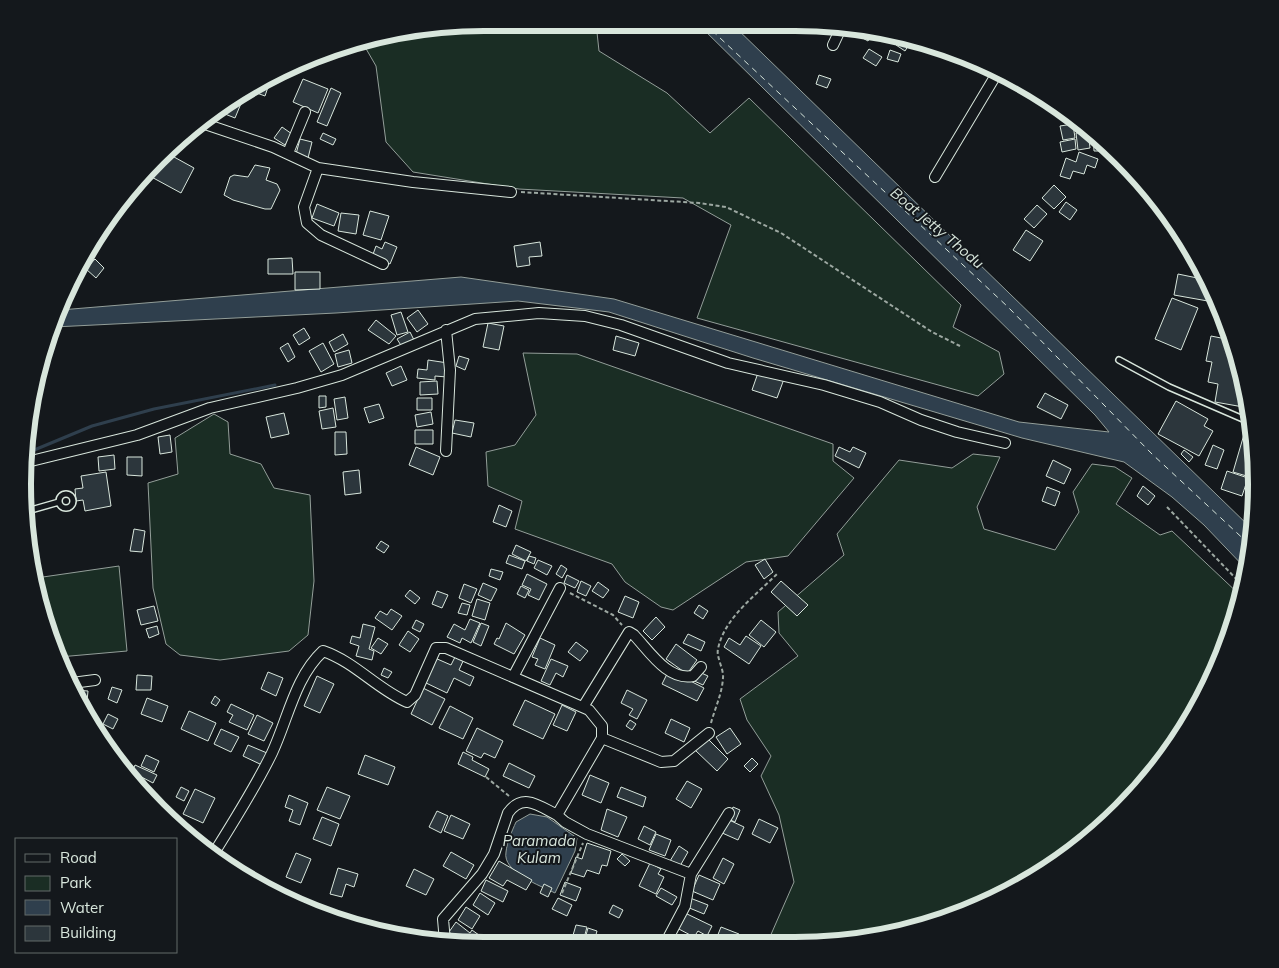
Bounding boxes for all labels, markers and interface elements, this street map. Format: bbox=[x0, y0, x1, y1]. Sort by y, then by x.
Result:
water label: Boat Jetty Thodu bbox=[887, 183, 988, 273]
water label: Paramada Kulam bbox=[503, 831, 575, 867]
legend bbox=[15, 838, 178, 953]
text: Road bbox=[60, 848, 97, 867]
text: Park bbox=[60, 873, 92, 892]
text: Water bbox=[60, 898, 104, 917]
text: Building bbox=[60, 923, 116, 942]

